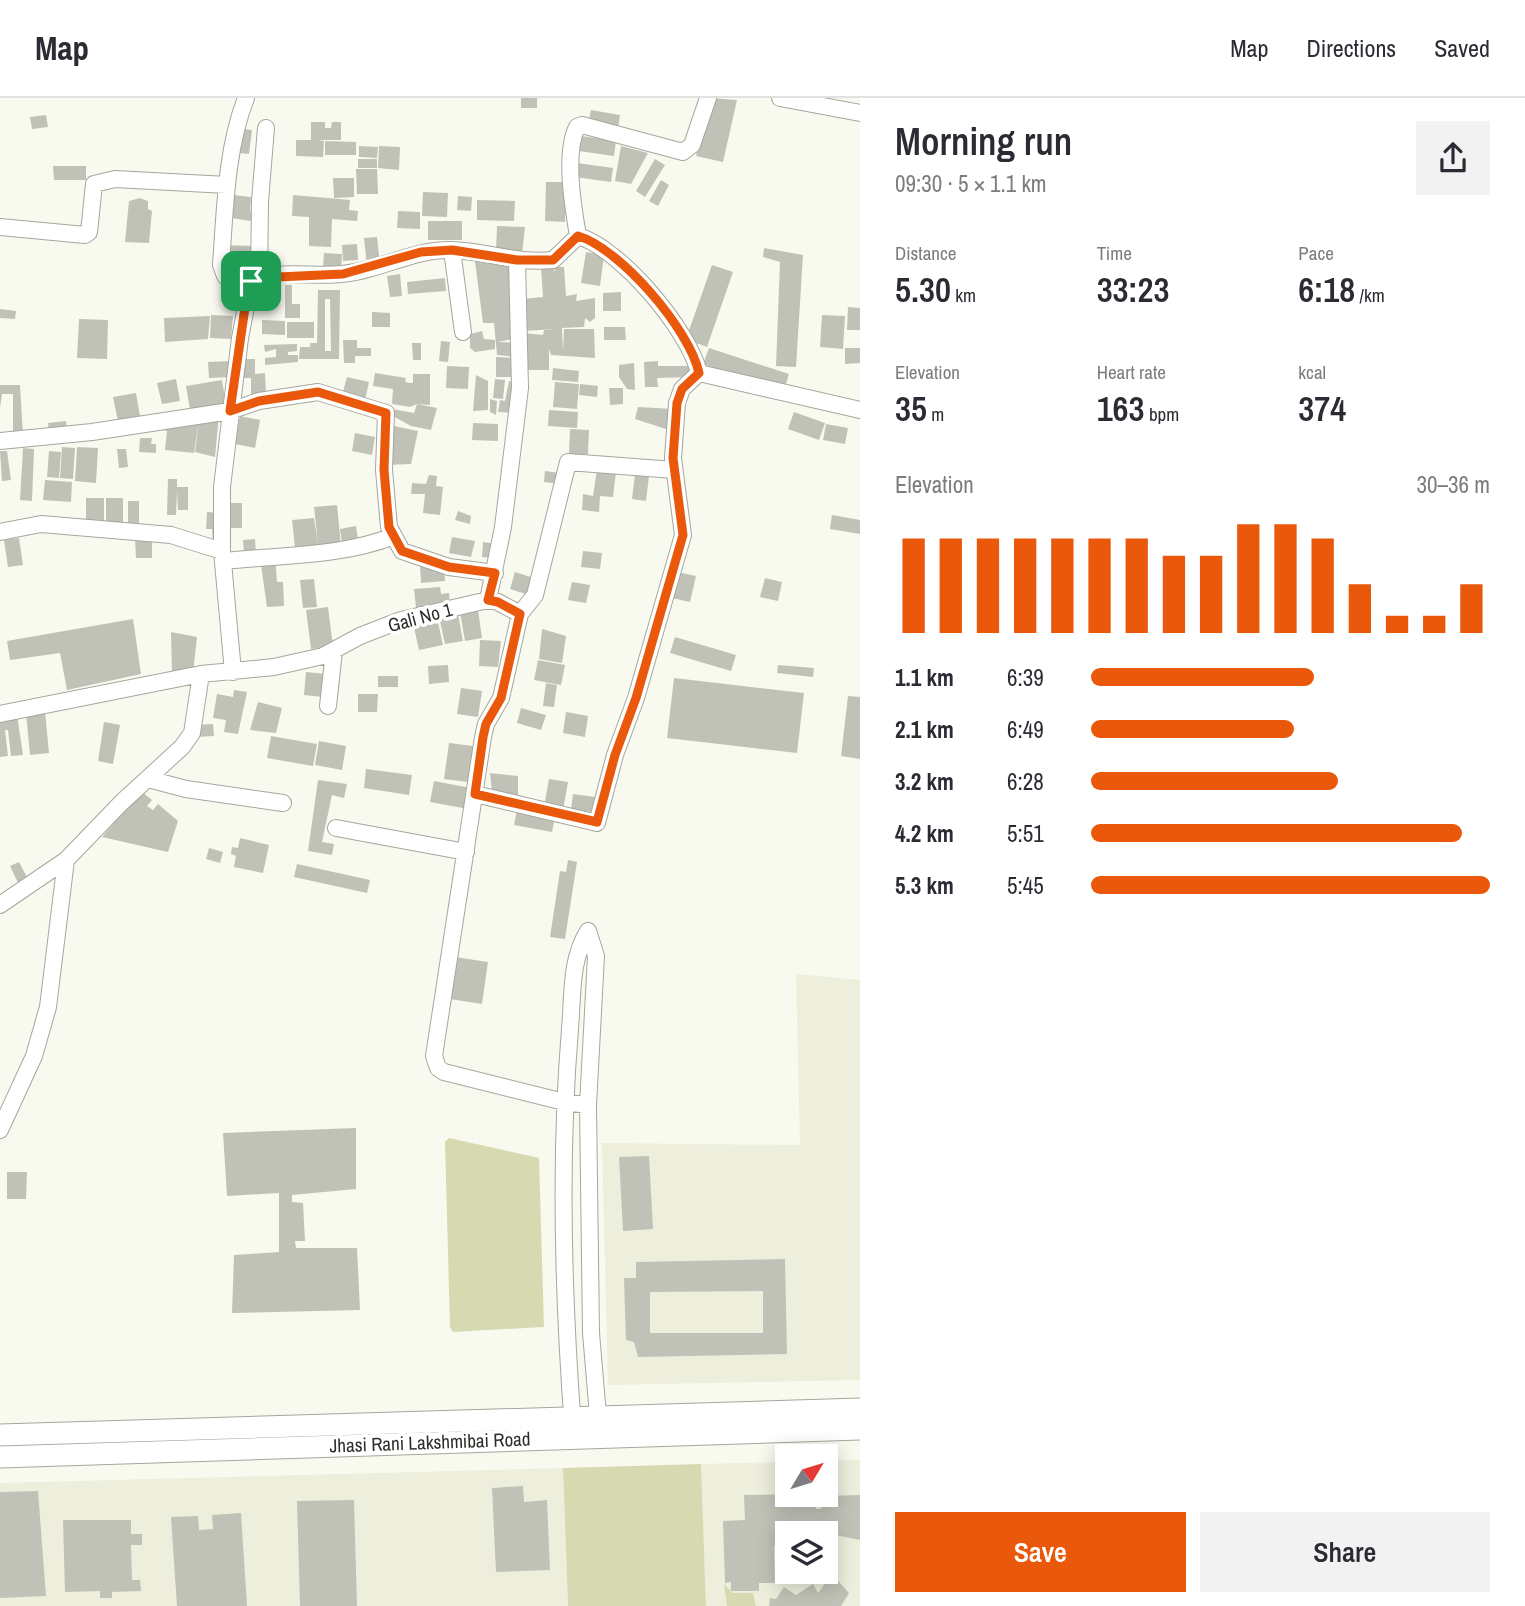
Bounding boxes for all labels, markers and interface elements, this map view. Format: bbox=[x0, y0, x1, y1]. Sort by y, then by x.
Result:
text: Map bbox=[35, 26, 89, 70]
text: Map bbox=[1230, 32, 1268, 64]
text: Directions bbox=[1306, 32, 1396, 64]
text: Saved bbox=[1434, 32, 1490, 64]
text: Morning run bbox=[895, 116, 1072, 167]
button: share bbox=[1416, 121, 1490, 195]
text: 09:30 · 5 × 1.1 km bbox=[895, 168, 1047, 199]
text: Distance bbox=[895, 240, 956, 266]
text: Time bbox=[1097, 240, 1132, 266]
text: Pace bbox=[1298, 240, 1334, 266]
pin bbox=[221, 251, 281, 311]
icon: arrive bbox=[232, 262, 270, 300]
text: 5.30 bbox=[895, 266, 951, 313]
text: 33:23 bbox=[1097, 266, 1170, 313]
text: 6:18 bbox=[1298, 266, 1355, 313]
text: km bbox=[951, 282, 976, 308]
text: /km bbox=[1355, 282, 1385, 308]
text: Elevation bbox=[895, 359, 960, 385]
text: Heart rate bbox=[1097, 359, 1166, 385]
text: kcal bbox=[1298, 359, 1326, 385]
text: 35 bbox=[895, 385, 927, 432]
text: 163 bbox=[1097, 385, 1145, 432]
text: 374 bbox=[1298, 385, 1346, 432]
text: m bbox=[927, 401, 944, 427]
text: bpm bbox=[1145, 401, 1179, 427]
text: Elevation bbox=[895, 469, 974, 500]
text: 30–36 m bbox=[1417, 469, 1490, 500]
street label: Gali No 1 bbox=[385, 596, 455, 638]
text: 1.1 km bbox=[895, 662, 954, 693]
text: 6:39 bbox=[1007, 662, 1044, 693]
text: 2.1 km bbox=[895, 714, 954, 745]
text: 6:49 bbox=[1007, 714, 1044, 745]
text: 3.2 km bbox=[895, 766, 954, 797]
text: 6:28 bbox=[1007, 766, 1044, 797]
text: 4.2 km bbox=[895, 818, 954, 849]
text: 5:51 bbox=[1007, 818, 1044, 849]
text: 5.3 km bbox=[895, 870, 954, 901]
text: 5:45 bbox=[1007, 870, 1044, 901]
street label: Jhasi Rani Lakshmibai Road bbox=[329, 1426, 531, 1458]
north arrow bbox=[775, 1444, 838, 1507]
map controls bbox=[775, 1444, 838, 1584]
button: Save bbox=[895, 1512, 1186, 1592]
button: Share bbox=[1200, 1512, 1490, 1592]
button: layers bbox=[775, 1521, 838, 1584]

